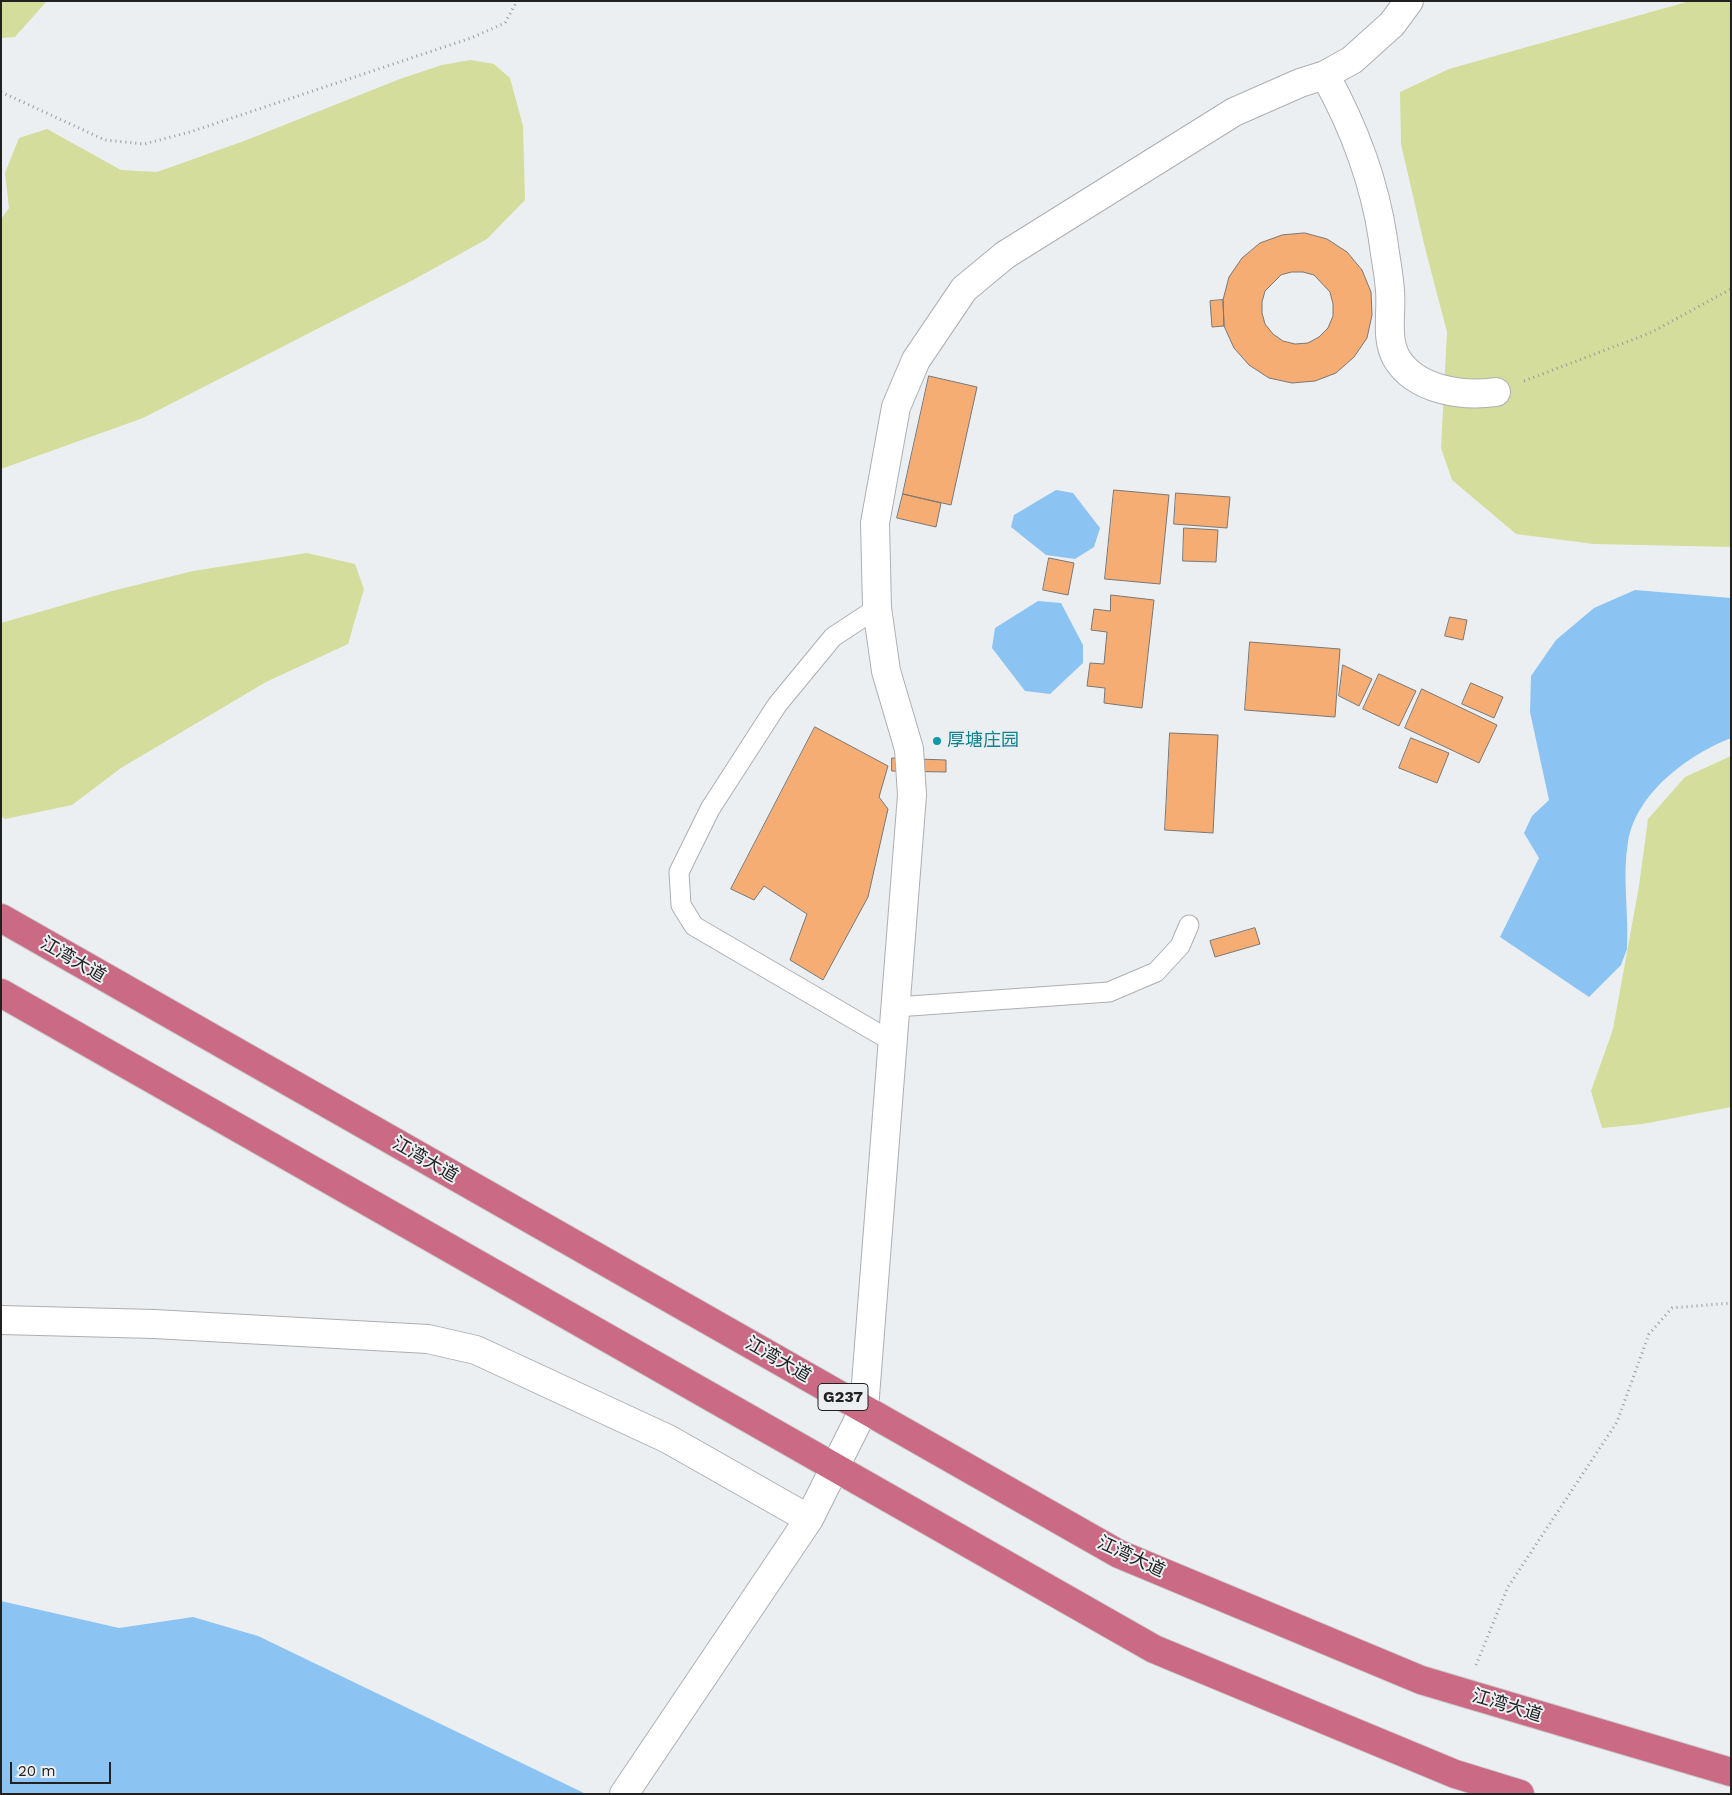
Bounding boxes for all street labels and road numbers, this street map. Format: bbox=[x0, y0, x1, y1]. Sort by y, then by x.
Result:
street label: 江湾大道 bbox=[36, 933, 110, 987]
street label: 江湾大道 bbox=[388, 1133, 462, 1187]
street label: 江湾大道 bbox=[741, 1333, 815, 1387]
road number: G237 bbox=[818, 1384, 868, 1410]
street label: 江湾大道 bbox=[1094, 1532, 1168, 1582]
street label: 江湾大道 bbox=[1469, 1685, 1545, 1727]

